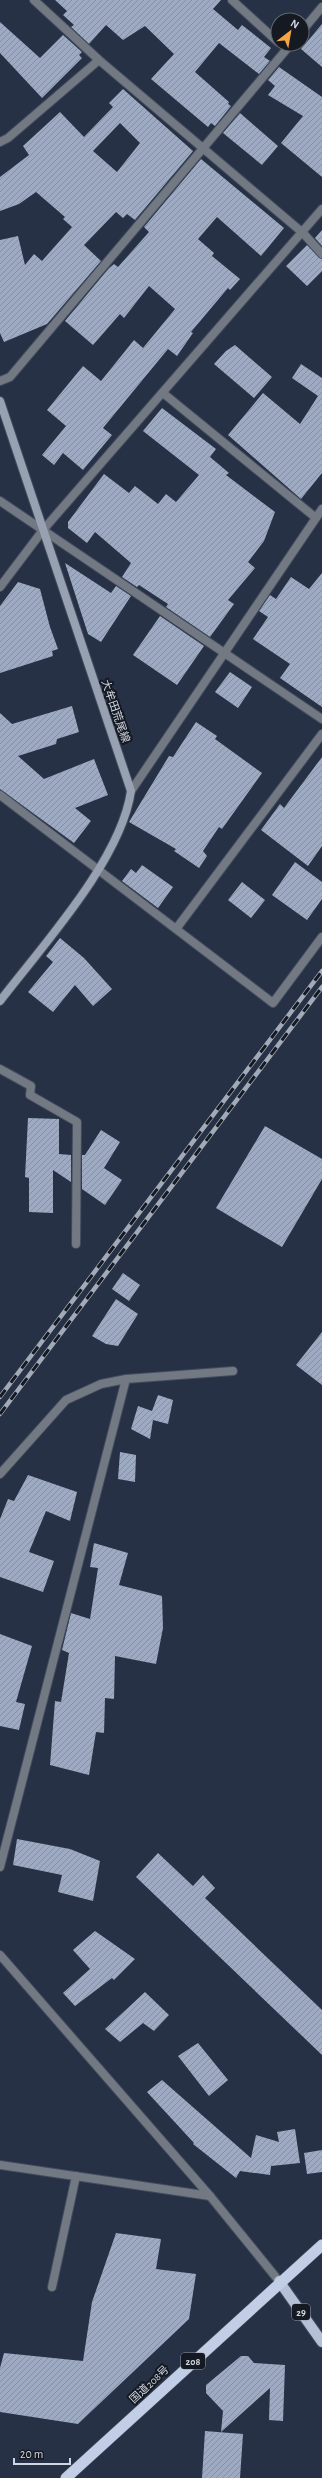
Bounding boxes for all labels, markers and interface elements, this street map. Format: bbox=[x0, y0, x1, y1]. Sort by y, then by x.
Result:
north arrow bbox=[270, 12, 310, 52]
text: N bbox=[289, 17, 301, 31]
street label: 大牟田荒尾線 bbox=[100, 678, 132, 744]
road number: 29 bbox=[292, 2304, 310, 2320]
road number: 208 bbox=[181, 2353, 205, 2369]
street label: 国道208号 bbox=[127, 2363, 171, 2405]
scale bar bbox=[14, 2440, 70, 2466]
text: 20 m bbox=[20, 2448, 43, 2460]

